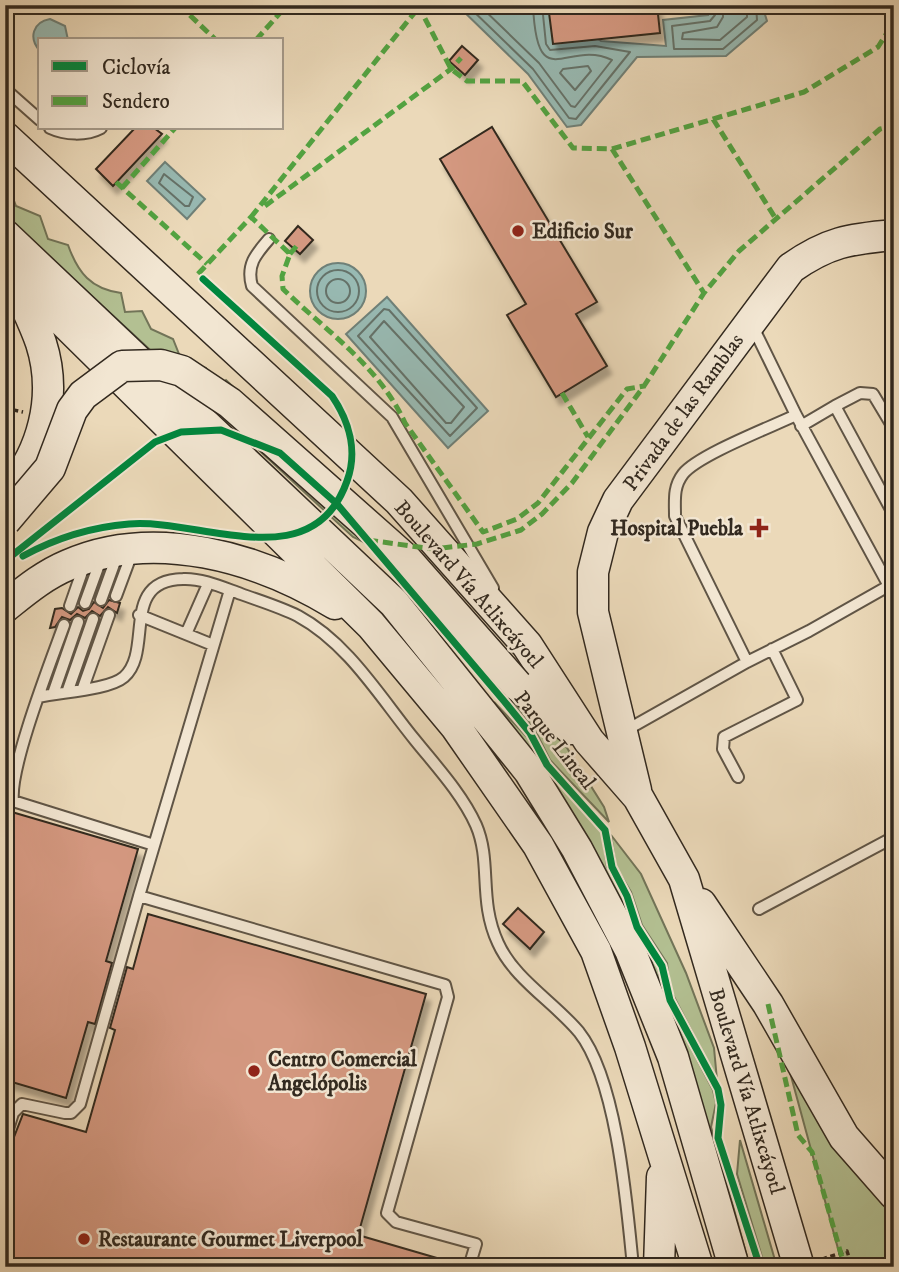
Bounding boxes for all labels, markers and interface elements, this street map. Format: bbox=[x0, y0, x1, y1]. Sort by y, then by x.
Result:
legend bbox=[38, 38, 284, 130]
text: Ciclovía bbox=[102, 55, 170, 81]
text: Sendero bbox=[102, 89, 170, 115]
place label: Edificio Sur bbox=[532, 219, 634, 245]
marker: Edificio Sur bbox=[510, 223, 526, 239]
street label: Privada de las Ramblas bbox=[618, 329, 750, 496]
street label: Boulevard Vía Atlixcáyotl bbox=[388, 495, 549, 674]
place label: Hospital Puebla bbox=[610, 516, 744, 542]
marker: Hospital Puebla bbox=[749, 518, 769, 538]
street label: Parque Lineal bbox=[508, 686, 601, 796]
street label: Boulevard Vía Atlixcáyotl bbox=[702, 985, 790, 1198]
place label: Centro Comercial Angelópolis bbox=[267, 1047, 417, 1097]
marker: Centro Comercial Angelópolis bbox=[246, 1063, 262, 1079]
place label: Restaurante Gourmet Liverpool bbox=[98, 1227, 363, 1253]
marker: Restaurante Gourmet Liverpool bbox=[76, 1231, 92, 1247]

